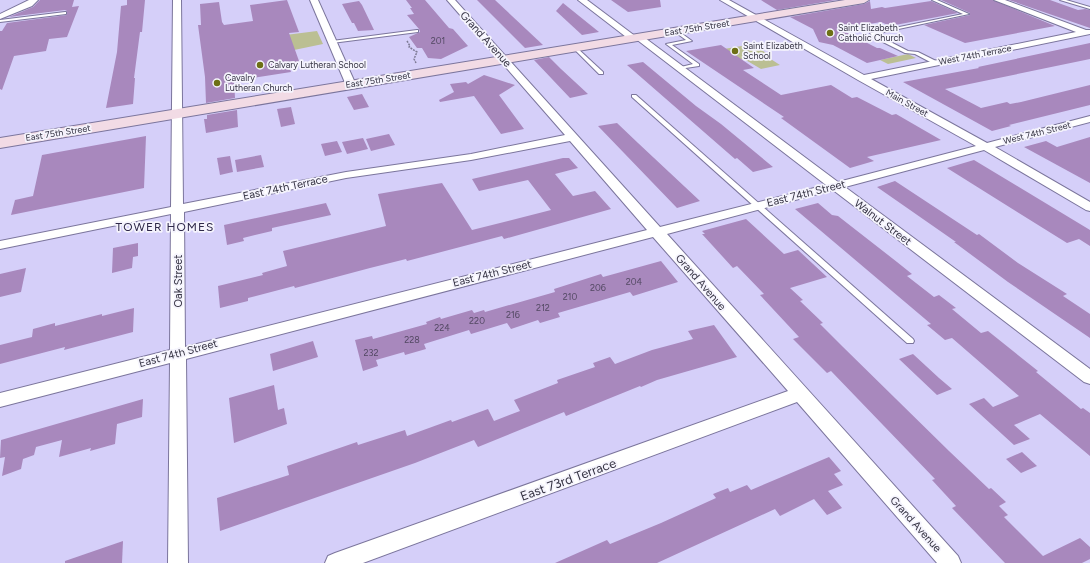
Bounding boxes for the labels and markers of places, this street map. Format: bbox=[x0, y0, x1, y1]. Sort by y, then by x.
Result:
place label: Saint Elizabeth Catholic Church bbox=[838, 22, 903, 43]
marker: Saint Elizabeth Catholic Church bbox=[825, 28, 835, 38]
place label: Saint Elizabeth School bbox=[743, 40, 803, 61]
marker: Saint Elizabeth School bbox=[730, 46, 740, 56]
place label: Calvary Lutheran School bbox=[268, 59, 366, 70]
marker: Calvary Lutheran School bbox=[255, 60, 265, 70]
place label: Cavalry Lutheran Church bbox=[225, 72, 292, 93]
marker: Cavalry Lutheran Church bbox=[212, 78, 222, 88]

